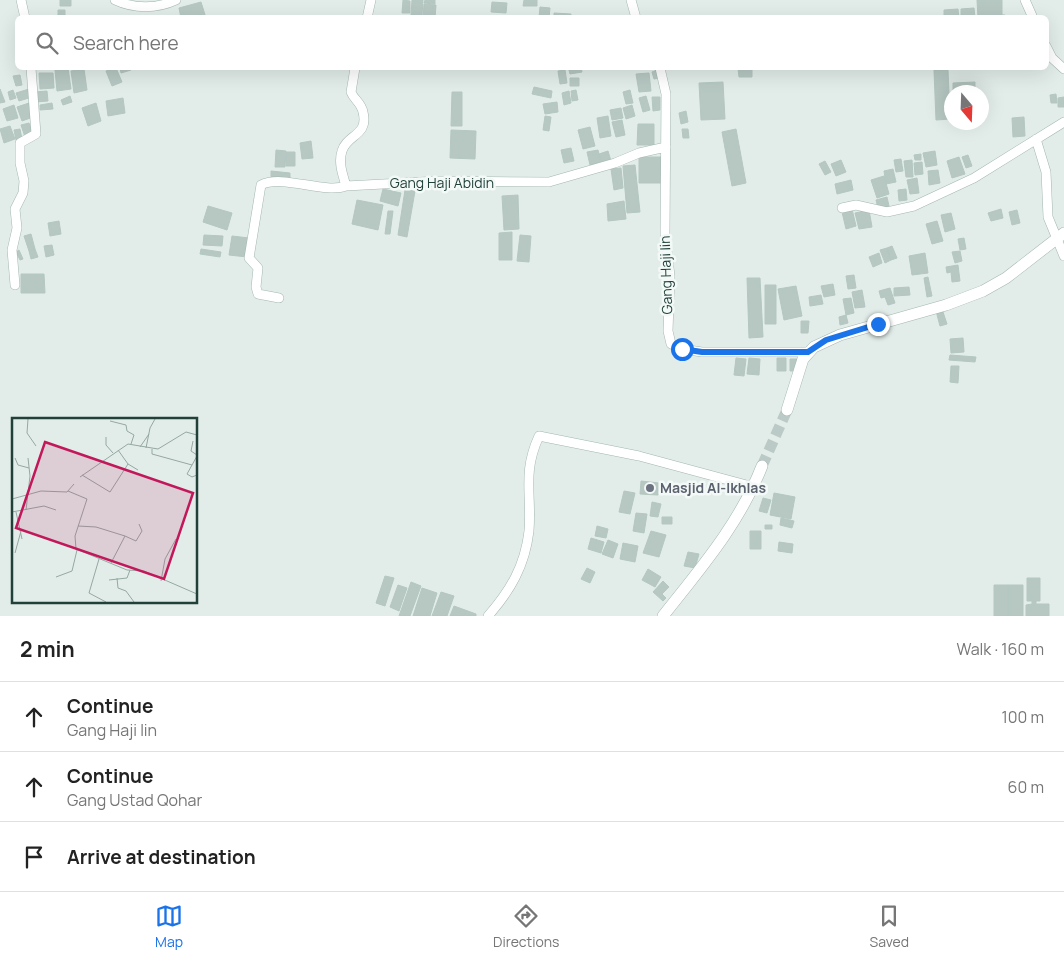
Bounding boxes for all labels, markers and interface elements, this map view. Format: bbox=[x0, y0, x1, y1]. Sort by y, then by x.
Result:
search box bbox=[15, 15, 1049, 70]
icon: search bbox=[33, 29, 61, 57]
text: Search here bbox=[73, 30, 179, 56]
north arrow bbox=[944, 85, 989, 130]
street label: Gang Haji Abidin bbox=[390, 173, 494, 192]
street label: Gang Haji Iin bbox=[655, 235, 676, 315]
route end bbox=[867, 313, 890, 336]
route start bbox=[671, 338, 694, 361]
inset map bbox=[12, 418, 198, 604]
place label: Masjid Al-Ikhlas bbox=[660, 478, 766, 497]
marker: Masjid Al-Ikhlas bbox=[644, 482, 656, 494]
text: 2 min bbox=[20, 635, 75, 663]
text: Walk · 160 m bbox=[956, 638, 1044, 660]
text: Continue bbox=[67, 693, 153, 719]
icon: ahead bbox=[20, 703, 48, 731]
text: 100 m bbox=[1001, 706, 1044, 728]
text: Gang Haji Iin bbox=[67, 719, 157, 741]
text: Continue bbox=[67, 763, 153, 789]
icon: ahead bbox=[20, 773, 48, 801]
text: 60 m bbox=[1008, 776, 1044, 798]
text: Gang Ustad Qohar bbox=[67, 789, 202, 811]
icon: arrive bbox=[20, 843, 48, 871]
text: Arrive at destination bbox=[67, 844, 256, 870]
tab: Map bbox=[155, 902, 183, 951]
tab: Directions bbox=[493, 902, 559, 951]
tab: Saved bbox=[870, 902, 909, 951]

